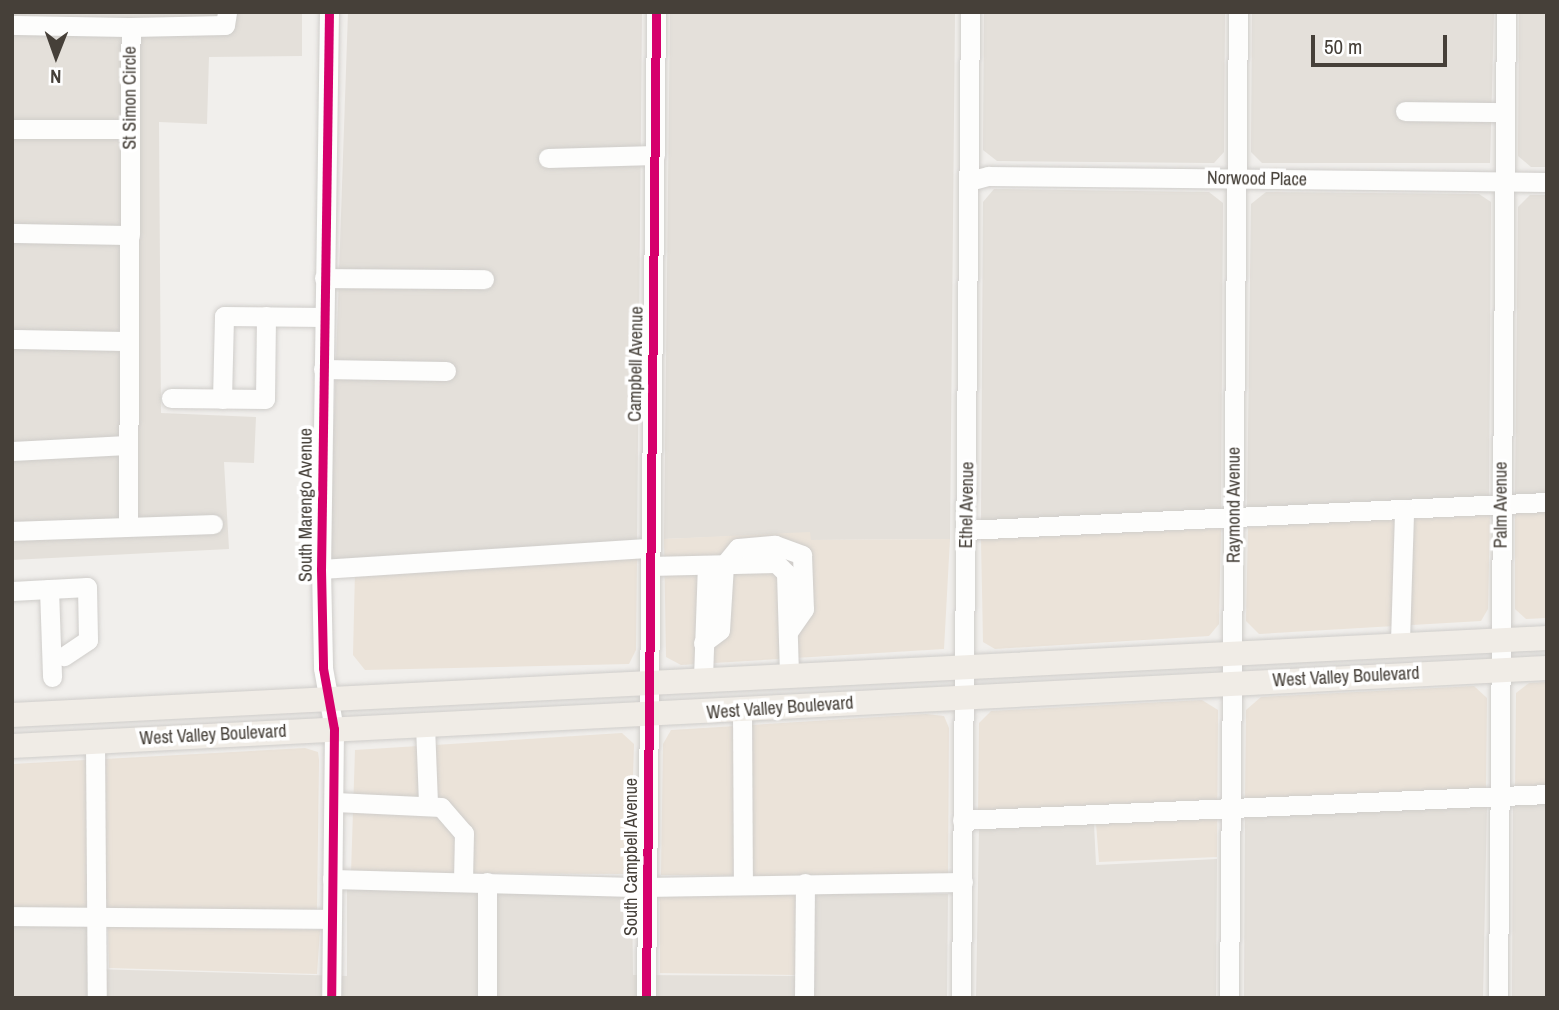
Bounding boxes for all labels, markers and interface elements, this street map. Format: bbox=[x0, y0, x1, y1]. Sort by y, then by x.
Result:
north arrow bbox=[21, 21, 91, 91]
scale bar bbox=[1314, 21, 1450, 65]
text: 50 m bbox=[1324, 32, 1362, 61]
street label: St Simon Circle bbox=[119, 46, 141, 150]
text: N bbox=[50, 64, 61, 90]
street label: Norwood Place bbox=[1207, 167, 1307, 191]
street label: Campbell Avenue bbox=[624, 306, 648, 422]
street label: South Marengo Avenue bbox=[295, 428, 317, 582]
street label: Raymond Avenue bbox=[1223, 446, 1245, 564]
street label: Ethel Avenue bbox=[955, 461, 979, 549]
street label: Palm Avenue bbox=[1490, 461, 1512, 549]
street label: West Valley Boulevard bbox=[1272, 662, 1420, 692]
street label: West Valley Boulevard bbox=[706, 692, 854, 724]
street label: West Valley Boulevard bbox=[139, 720, 287, 750]
street label: South Campbell Avenue bbox=[620, 778, 642, 936]

